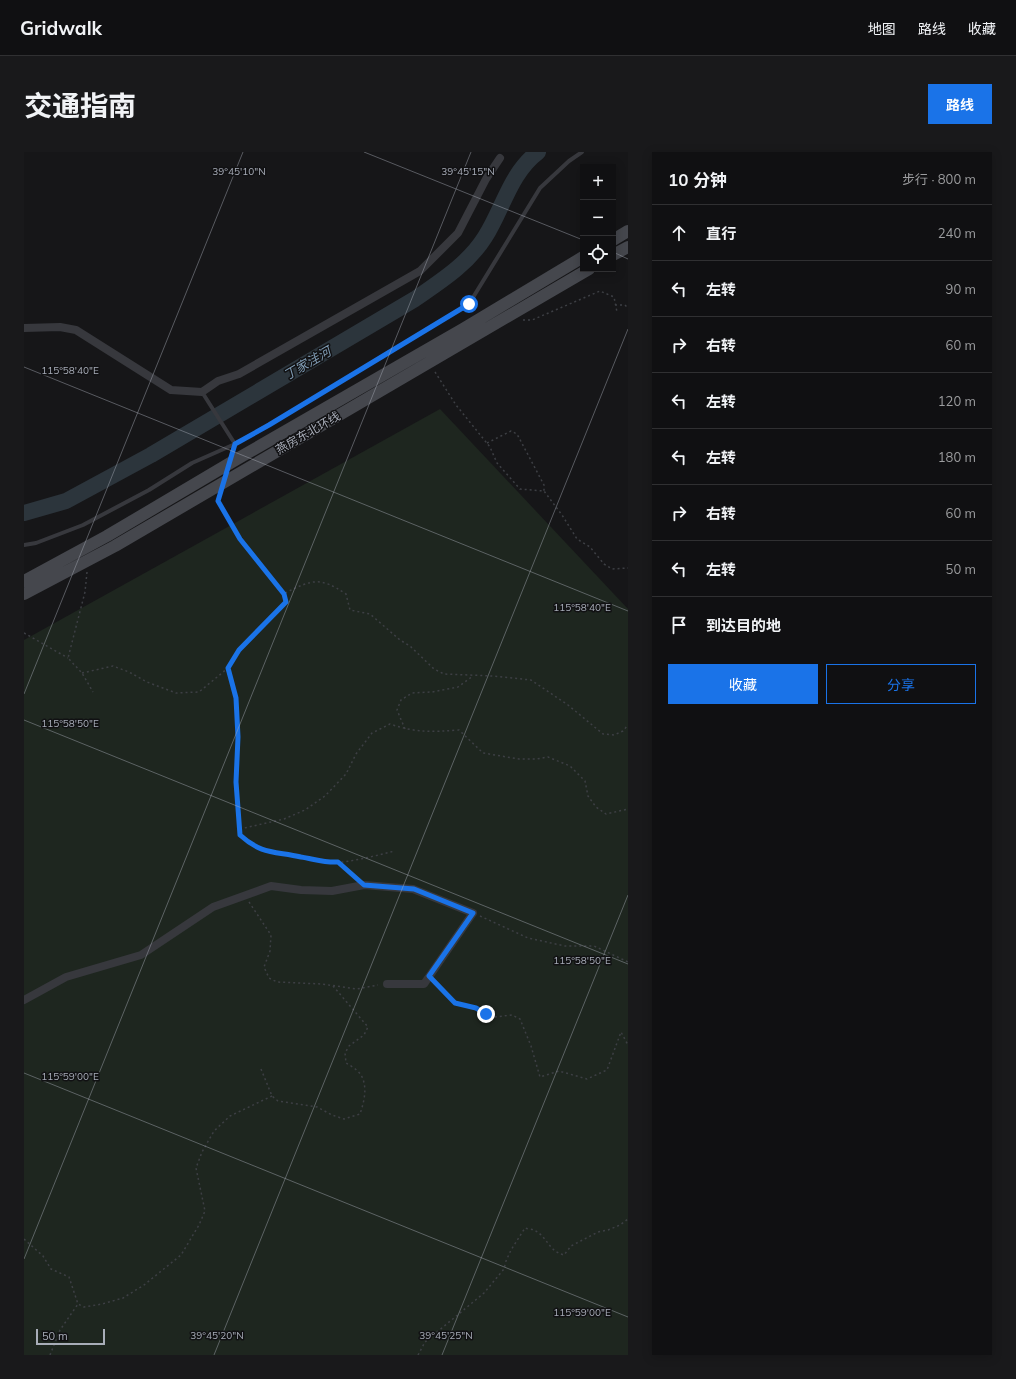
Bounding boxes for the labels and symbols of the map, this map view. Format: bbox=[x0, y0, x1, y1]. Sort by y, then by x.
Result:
text: 39°45'10"N bbox=[212, 165, 266, 178]
text: 39°45'15"N bbox=[441, 165, 495, 178]
route start bbox=[460, 295, 478, 313]
water label: 丁家洼河 bbox=[280, 342, 336, 383]
text: 115°58'40"E bbox=[41, 364, 99, 377]
street label: 燕房东北环线 bbox=[273, 408, 343, 457]
text: 115°58'40"E bbox=[553, 601, 611, 614]
text: 115°58'50"E bbox=[41, 717, 99, 730]
text: 115°58'50"E bbox=[553, 954, 611, 967]
route end bbox=[477, 1005, 495, 1023]
text: 115°59'00"E bbox=[41, 1070, 99, 1083]
text: 115°59'00"E bbox=[553, 1306, 611, 1319]
scale bar bbox=[36, 1327, 105, 1346]
text: 39°45'20"N bbox=[190, 1329, 244, 1342]
text: 39°45'25"N bbox=[419, 1329, 473, 1342]

